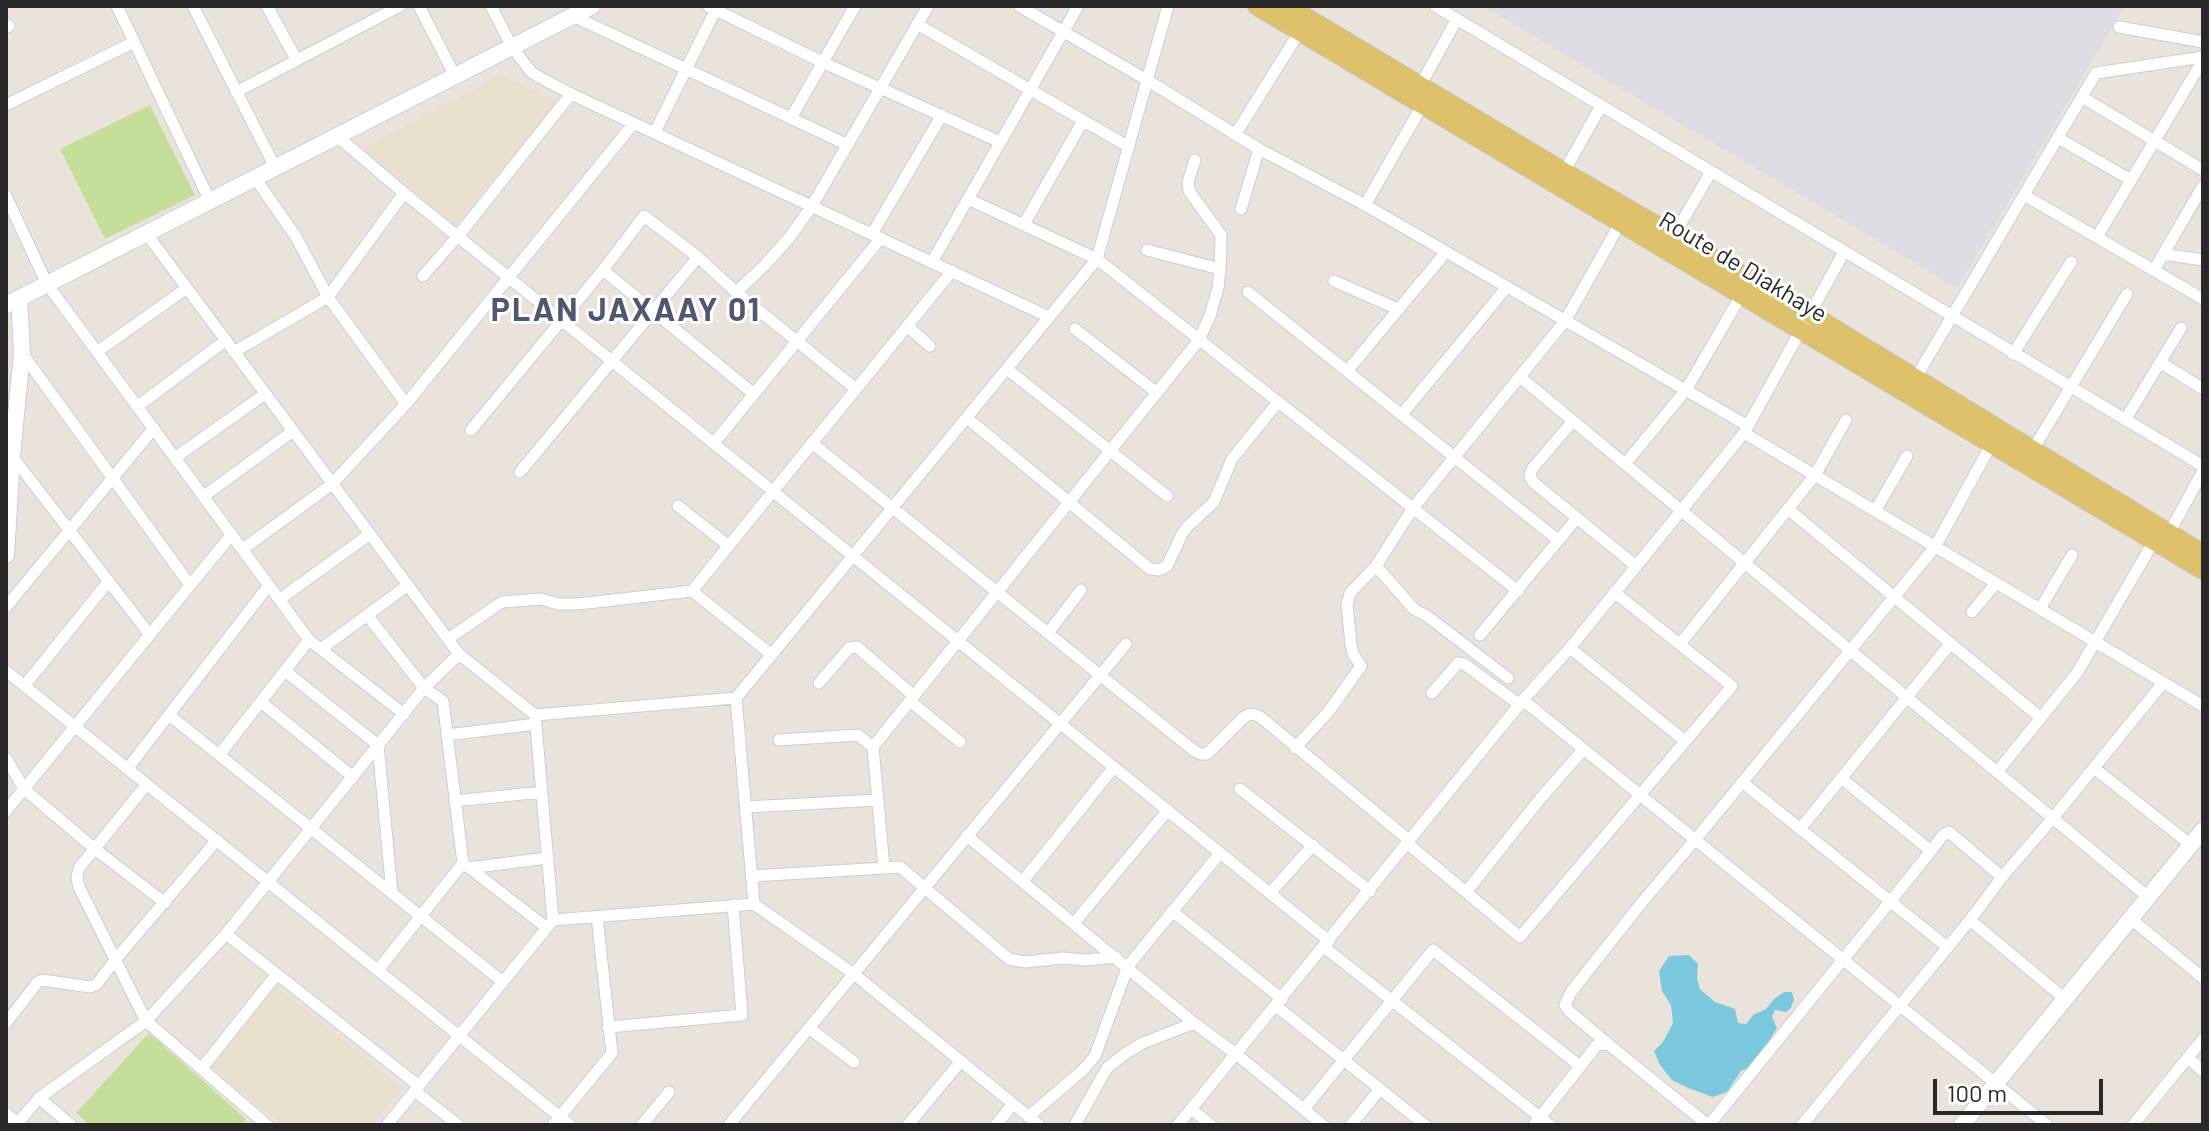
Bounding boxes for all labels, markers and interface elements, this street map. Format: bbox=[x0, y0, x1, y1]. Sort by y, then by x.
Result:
street label: Route de Diakhaye bbox=[1654, 205, 1832, 329]
district label: PLAN JAXAAY 01 bbox=[491, 291, 761, 329]
scale bar bbox=[1937, 1063, 2107, 1113]
text: 100 m bbox=[1947, 1078, 2007, 1107]

